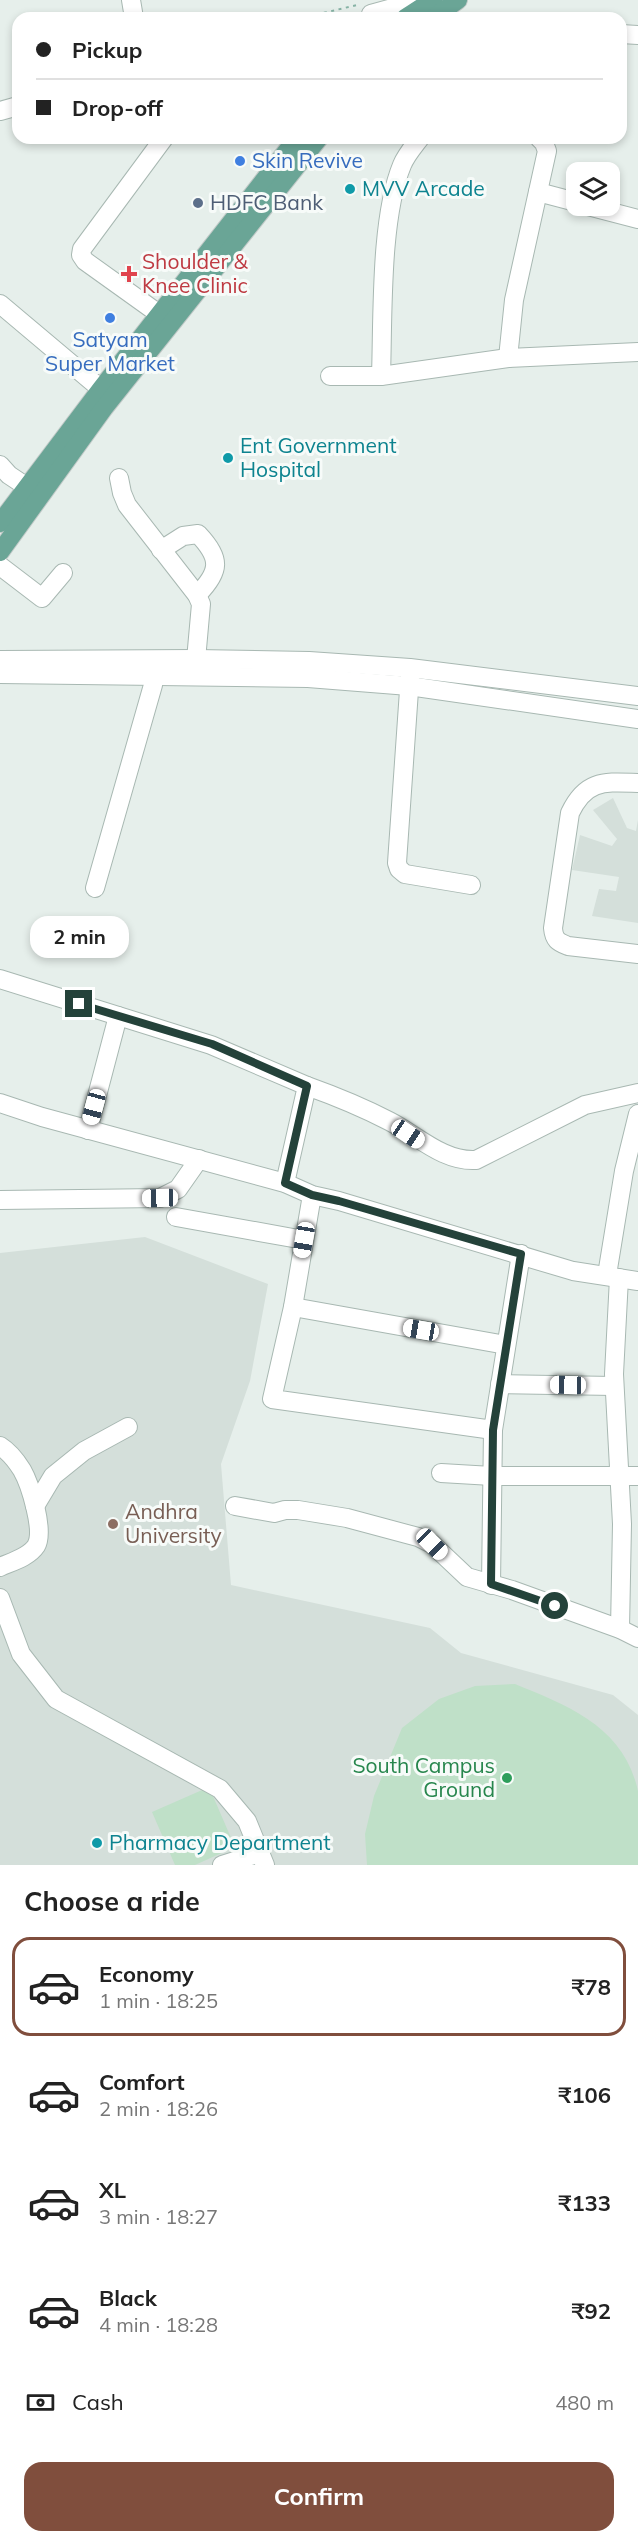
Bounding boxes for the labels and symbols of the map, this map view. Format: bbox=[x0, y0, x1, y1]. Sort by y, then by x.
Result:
place label: Skin Revive bbox=[252, 147, 363, 173]
marker: Skin Revive bbox=[233, 154, 247, 168]
place label: MVV Arcade bbox=[362, 175, 485, 201]
marker: MVV Arcade bbox=[343, 182, 357, 196]
place label: HDFC Bank bbox=[210, 189, 323, 215]
marker: HDFC Bank bbox=[191, 196, 205, 210]
place label: Shoulder & Knee Clinic bbox=[142, 248, 249, 298]
marker: Shoulder & Knee Clinic bbox=[120, 265, 138, 283]
marker: Satyam Super Market bbox=[103, 311, 117, 325]
place label: Satyam Super Market bbox=[45, 326, 175, 376]
place label: Ent Government Hospital bbox=[240, 432, 397, 482]
marker: Ent Government Hospital bbox=[221, 451, 235, 465]
callout: 2 min bbox=[29, 917, 128, 959]
route end bbox=[65, 990, 92, 1017]
car bbox=[81, 1087, 107, 1127]
car bbox=[388, 1116, 428, 1152]
car bbox=[142, 1189, 178, 1207]
car bbox=[292, 1221, 316, 1259]
car bbox=[402, 1318, 440, 1342]
car bbox=[550, 1376, 586, 1394]
place label: Andhra University bbox=[125, 1498, 222, 1548]
marker: Andhra University bbox=[106, 1517, 120, 1531]
car bbox=[413, 1525, 451, 1563]
route start bbox=[541, 1592, 568, 1619]
place label: South Campus Ground bbox=[352, 1752, 495, 1802]
marker: South Campus Ground bbox=[500, 1771, 514, 1785]
place label: Pharmacy Department bbox=[109, 1829, 331, 1855]
marker: Pharmacy Department bbox=[90, 1836, 104, 1850]

